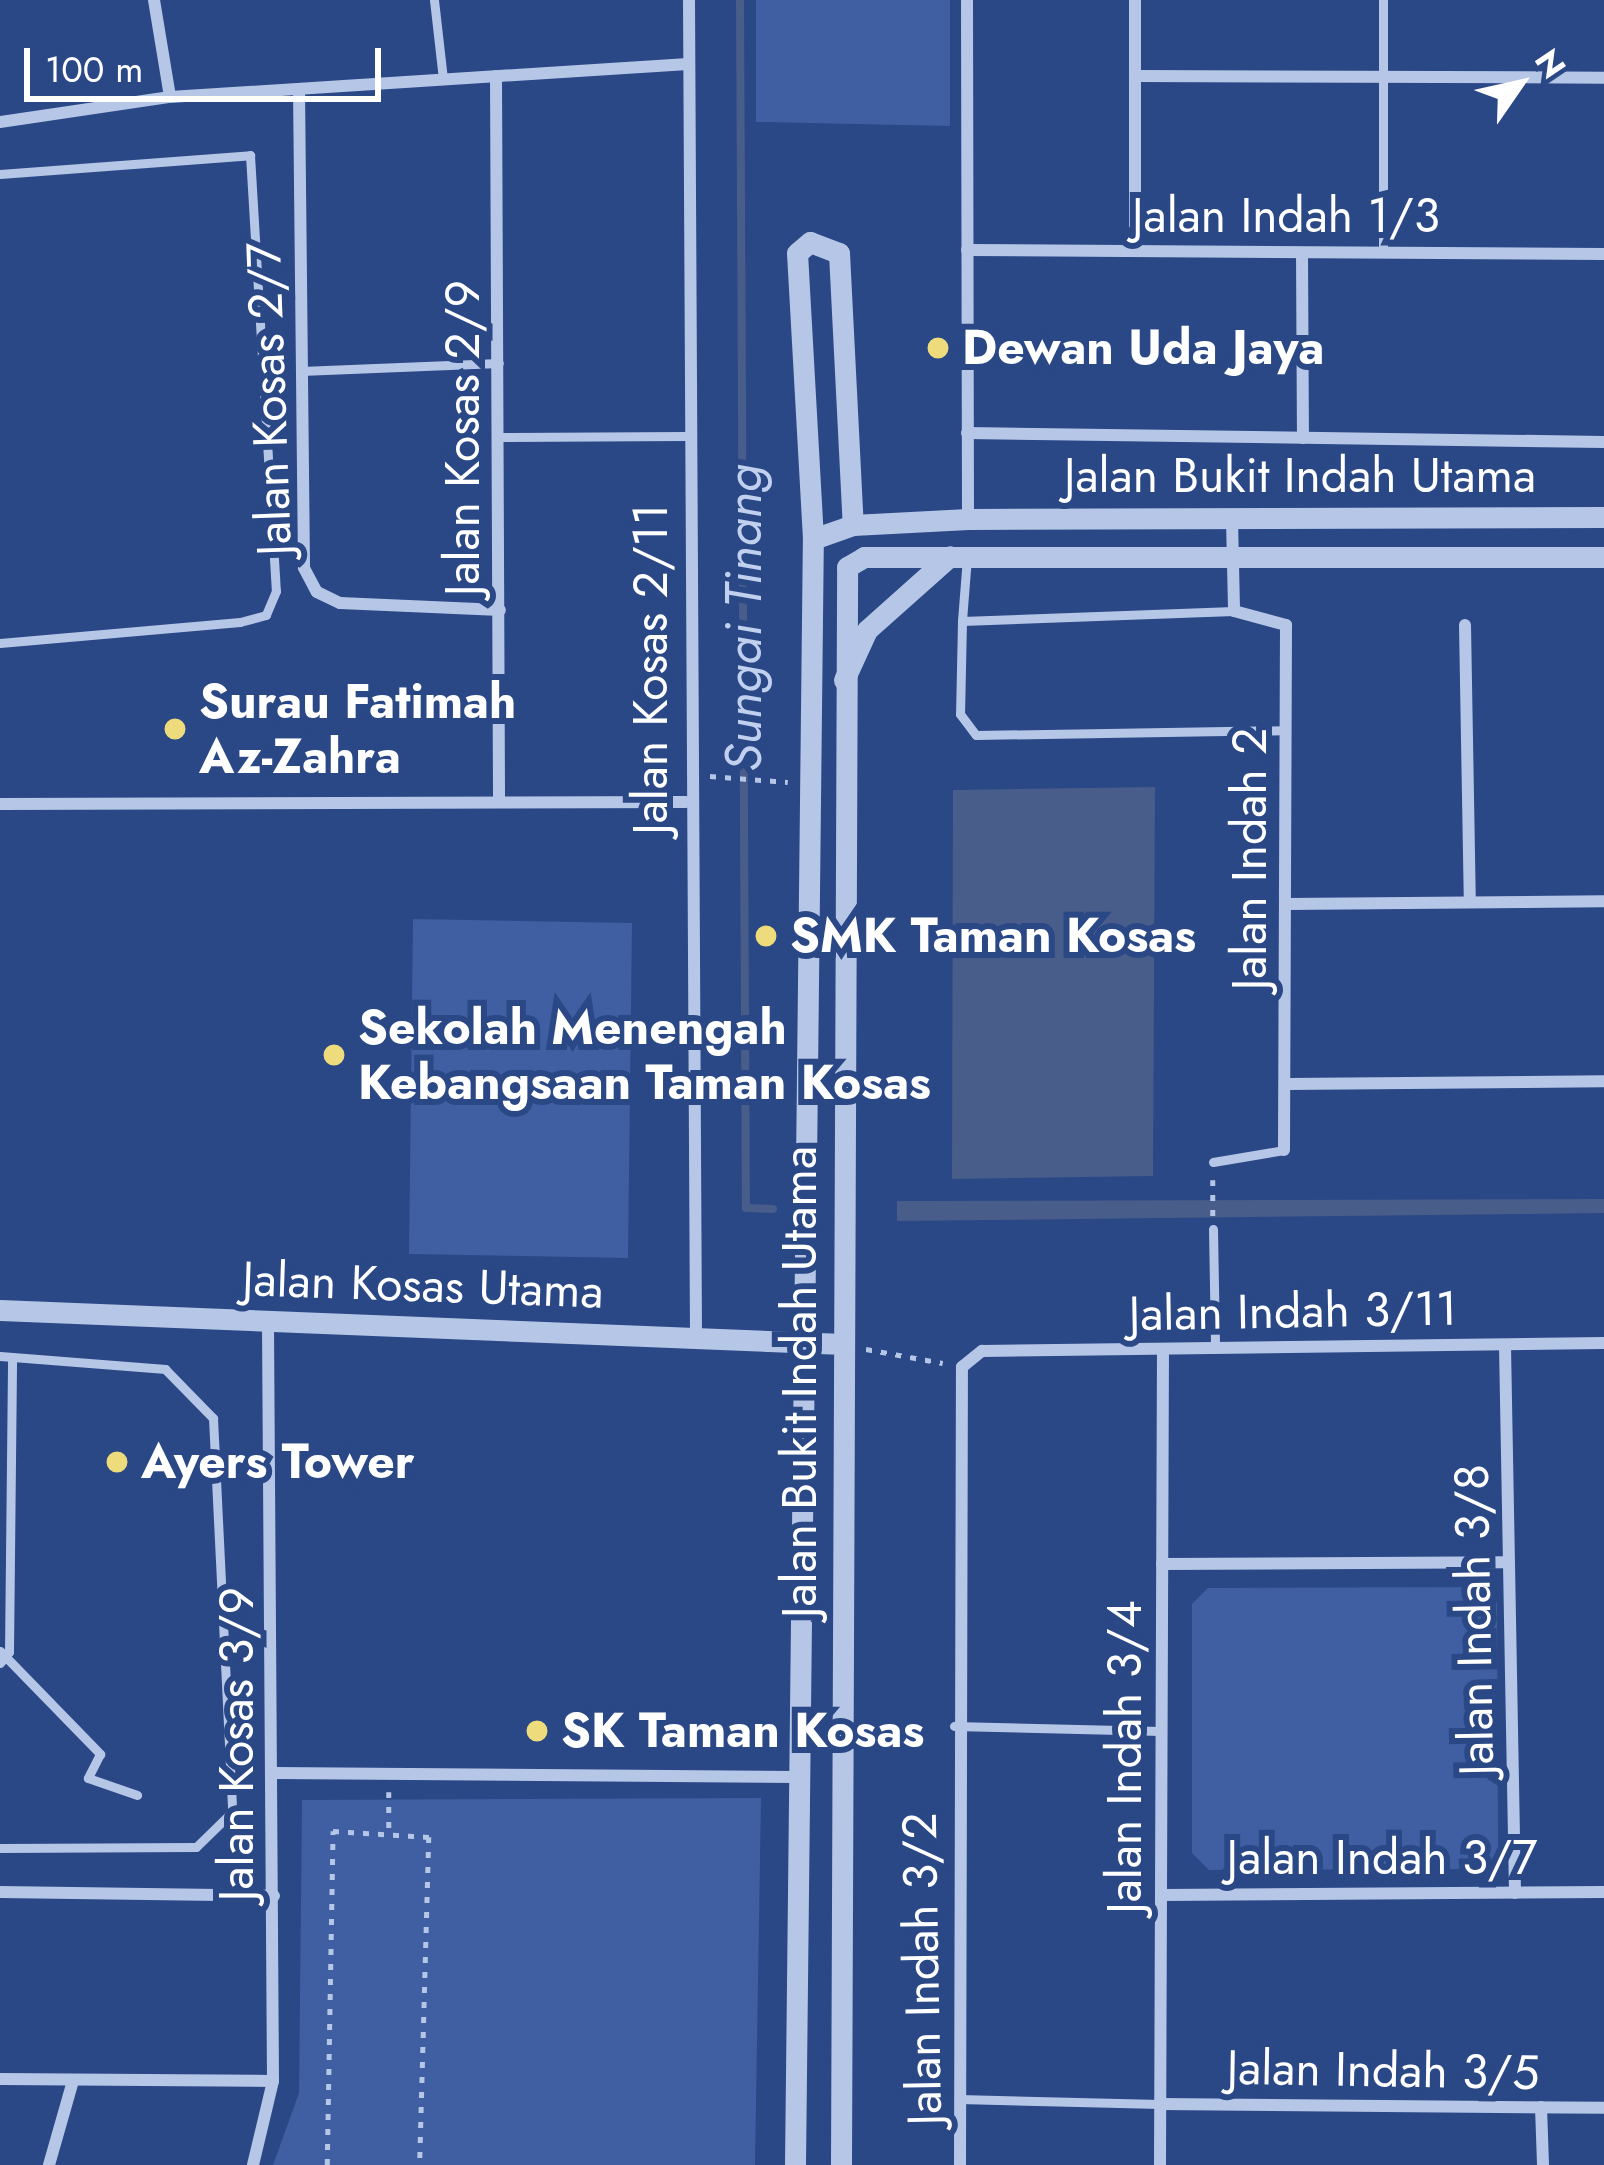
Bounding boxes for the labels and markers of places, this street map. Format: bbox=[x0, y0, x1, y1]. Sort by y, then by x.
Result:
place label: Dewan Uda Jaya bbox=[962, 319, 1324, 377]
marker: Dewan Uda Jaya bbox=[925, 335, 951, 361]
place label: Surau Fatimah Az-Zahra bbox=[199, 672, 516, 785]
marker: Surau Fatimah Az-Zahra bbox=[162, 716, 188, 742]
place label: SMK Taman Kosas bbox=[790, 907, 1196, 965]
marker: SMK Taman Kosas bbox=[753, 923, 779, 949]
place label: Sekolah Menengah Kebangsaan Taman Kosas bbox=[358, 998, 931, 1111]
marker: Sekolah Menengah Kebangsaan Taman Kosas bbox=[321, 1042, 347, 1068]
place label: Ayers Tower bbox=[141, 1433, 414, 1491]
marker: Ayers Tower bbox=[104, 1449, 130, 1475]
place label: SK Taman Kosas bbox=[561, 1702, 924, 1760]
marker: SK Taman Kosas bbox=[524, 1718, 550, 1744]

